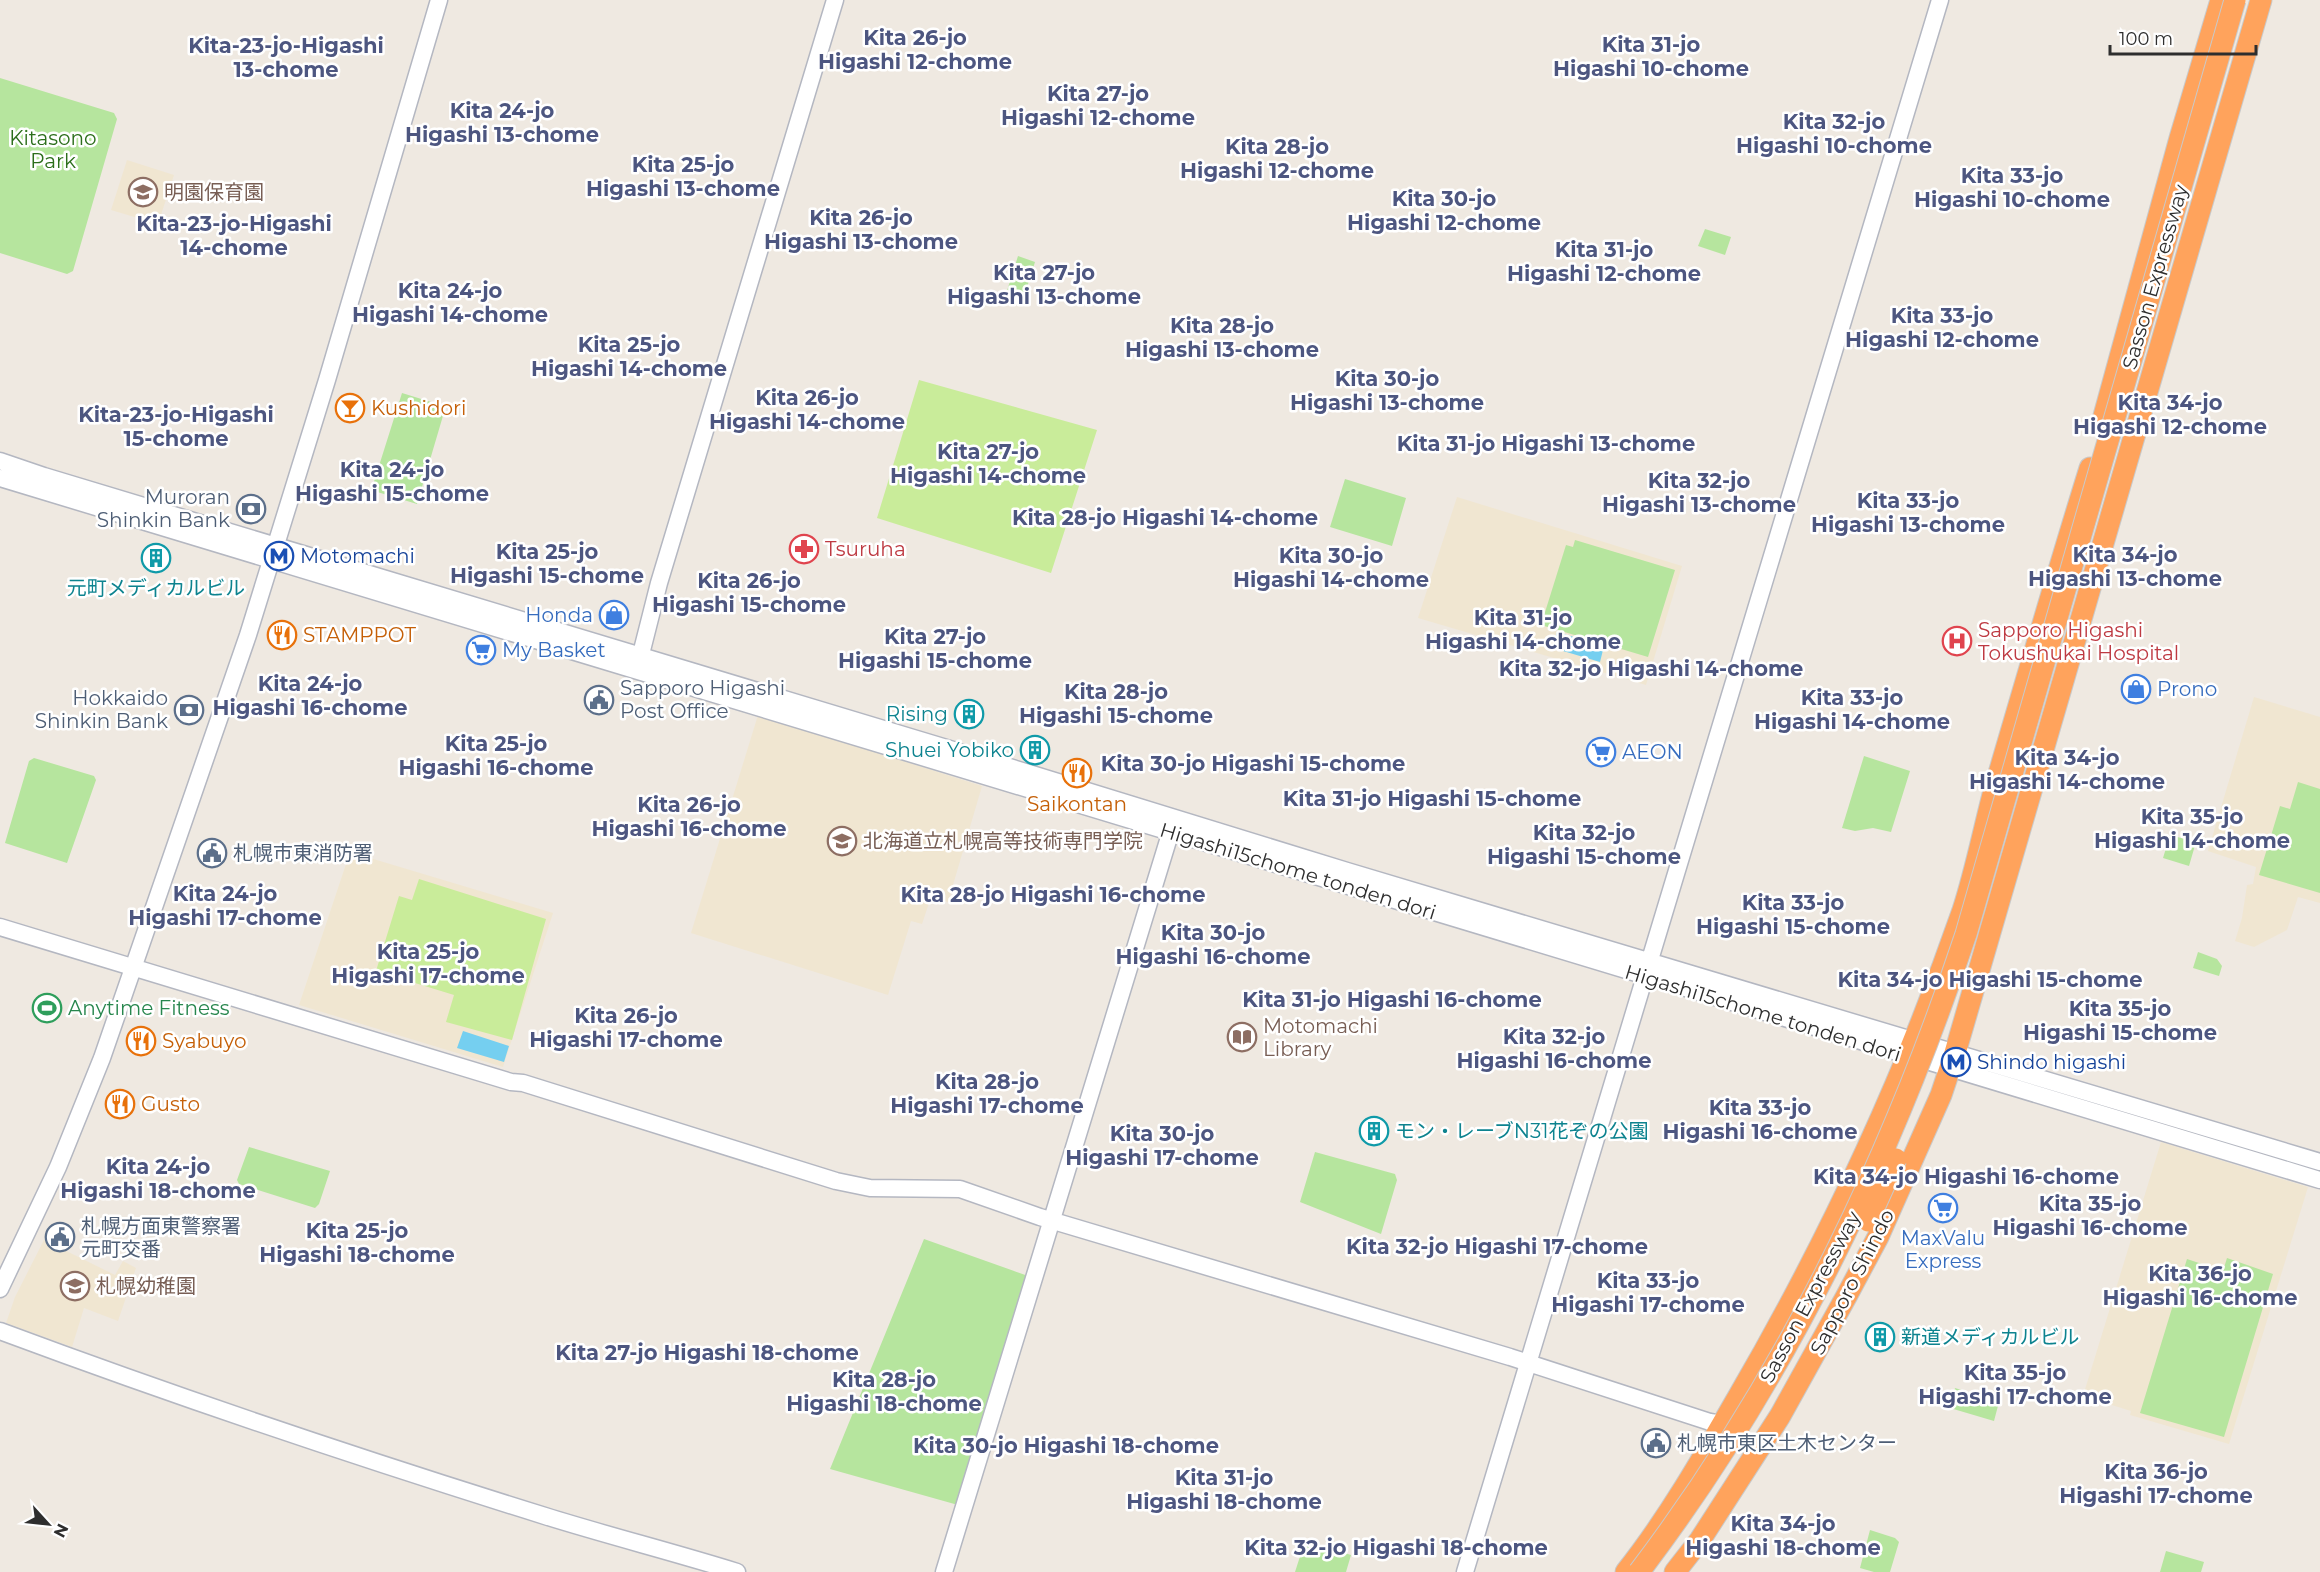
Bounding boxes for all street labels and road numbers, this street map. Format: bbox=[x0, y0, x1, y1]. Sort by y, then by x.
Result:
street label: Sasson Expressway bbox=[2117, 182, 2193, 372]
street label: Higashi15chome tonden dori bbox=[1157, 817, 1439, 925]
street label: Higashi15chome tonden dori bbox=[1622, 959, 1904, 1067]
street label: Sapporo Shindo bbox=[1805, 1205, 1899, 1359]
street label: Sasson Expressway bbox=[1755, 1207, 1865, 1387]

